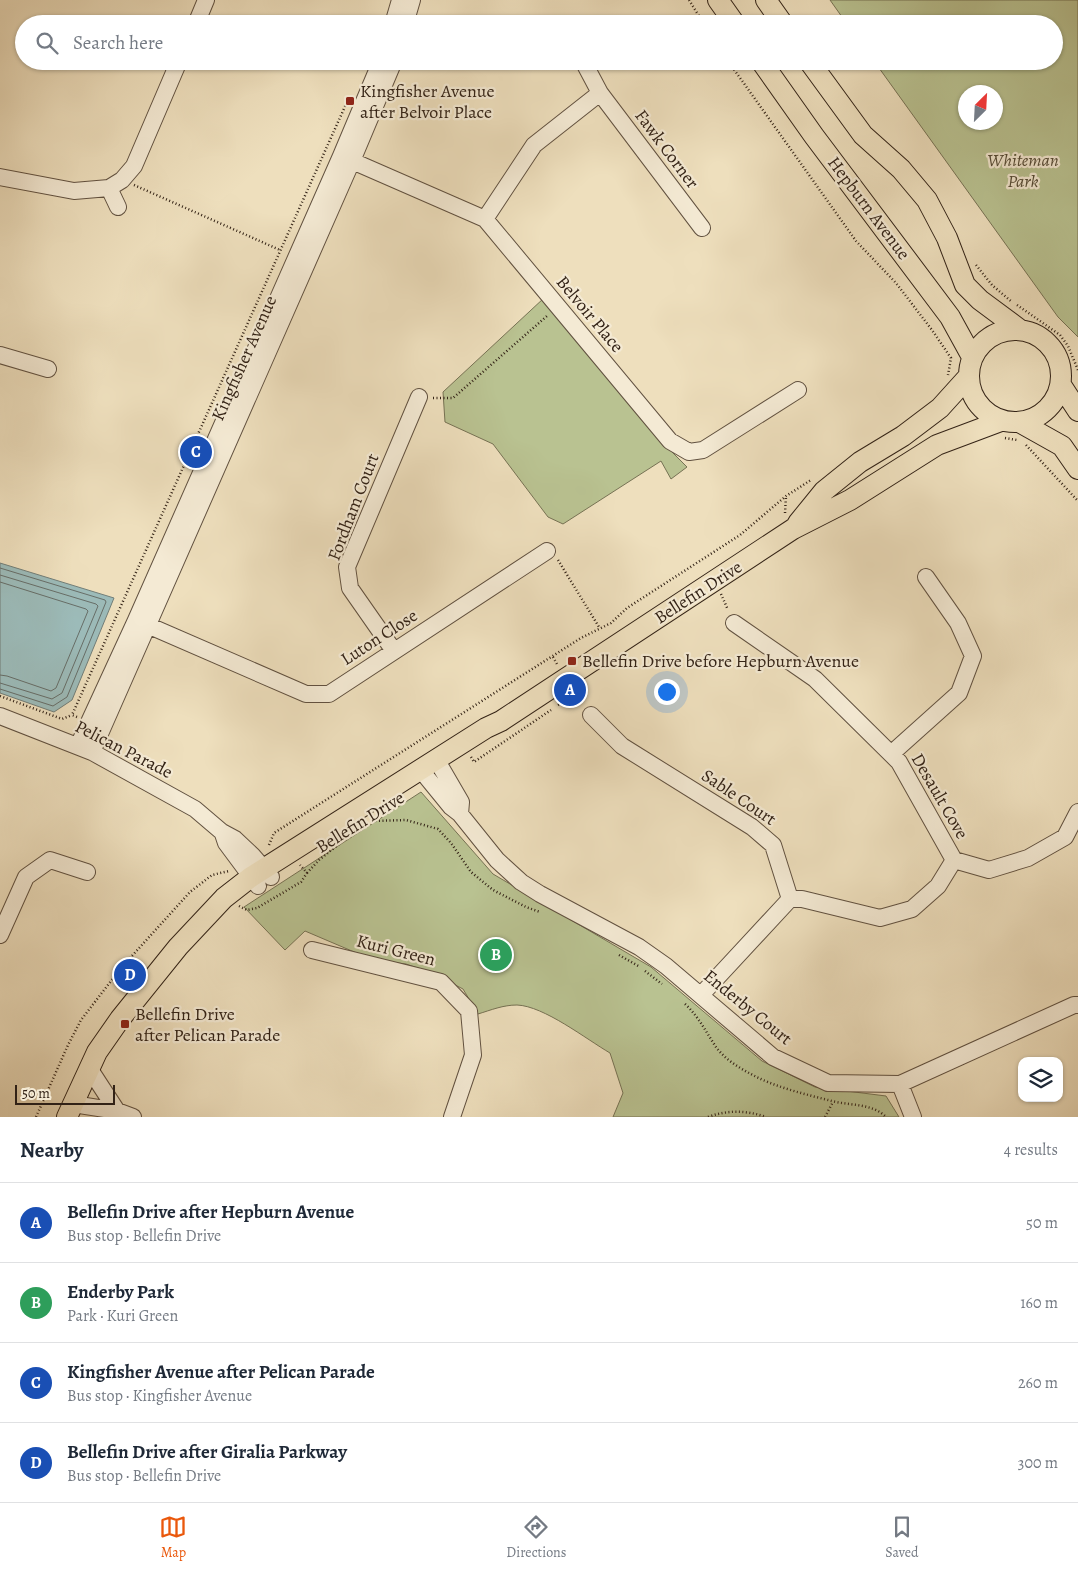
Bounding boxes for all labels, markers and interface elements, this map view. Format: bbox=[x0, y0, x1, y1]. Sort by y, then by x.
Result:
search box bbox=[15, 15, 1063, 70]
icon: search bbox=[33, 29, 61, 57]
text: Search here bbox=[73, 30, 163, 56]
place label: Kingfisher Avenue after Belvoir Place bbox=[360, 79, 495, 124]
north arrow bbox=[958, 85, 1003, 130]
marker: Kingfisher Avenue after Belvoir Place bbox=[344, 95, 356, 107]
street label: Fawk Corner bbox=[629, 105, 705, 194]
park label: Whiteman Park bbox=[987, 148, 1059, 193]
street label: Hepburn Avenue bbox=[822, 151, 916, 265]
street label: Belvoir Place bbox=[551, 271, 629, 357]
street label: Kingfisher Avenue bbox=[206, 292, 282, 424]
pin: C bbox=[180, 433, 212, 471]
street label: Fordham Court bbox=[322, 450, 384, 564]
street label: Bellefin Drive bbox=[650, 555, 746, 629]
street label: Luton Close bbox=[336, 603, 422, 671]
place label: Bellefin Drive before Hepburn Avenue bbox=[582, 649, 859, 673]
marker: Bellefin Drive before Hepburn Avenue bbox=[566, 655, 578, 667]
pin: A bbox=[554, 671, 586, 709]
your location bbox=[654, 679, 680, 705]
street label: Pelican Parade bbox=[71, 714, 177, 784]
street label: Desault Cove bbox=[906, 749, 974, 843]
street label: Sable Court bbox=[697, 763, 781, 831]
street label: Bellefin Drive bbox=[311, 785, 409, 859]
street label: Kuri Green bbox=[354, 929, 438, 971]
pin: B bbox=[480, 936, 512, 974]
pin: D bbox=[114, 956, 146, 994]
street label: Enderby Court bbox=[699, 964, 797, 1050]
place label: Bellefin Drive after Pelican Parade bbox=[135, 1002, 280, 1047]
marker: Bellefin Drive after Pelican Parade bbox=[119, 1018, 131, 1030]
map controls bbox=[1018, 1057, 1063, 1102]
button: layers bbox=[1018, 1057, 1063, 1102]
scale bar bbox=[15, 1082, 115, 1105]
text: 50 m bbox=[22, 1084, 50, 1103]
text: Nearby bbox=[20, 1136, 83, 1164]
text: 4 results bbox=[1004, 1139, 1058, 1161]
text: Bellefin Drive after Hepburn Avenue bbox=[67, 1199, 354, 1225]
text: A bbox=[31, 1212, 41, 1234]
text: 50 m bbox=[1026, 1212, 1058, 1234]
text: Bus stop · Bellefin Drive bbox=[67, 1225, 221, 1247]
text: Enderby Park bbox=[67, 1279, 174, 1305]
text: B bbox=[31, 1292, 41, 1314]
text: 160 m bbox=[1020, 1292, 1058, 1314]
text: Park · Kuri Green bbox=[67, 1305, 178, 1327]
text: Kingfisher Avenue after Pelican Parade bbox=[67, 1359, 375, 1385]
text: C bbox=[31, 1372, 41, 1394]
text: 260 m bbox=[1018, 1372, 1058, 1394]
text: Bus stop · Kingfisher Avenue bbox=[67, 1385, 252, 1407]
text: Bellefin Drive after Giralia Parkway bbox=[67, 1439, 347, 1465]
text: D bbox=[30, 1452, 42, 1474]
text: 300 m bbox=[1018, 1452, 1058, 1474]
text: Bus stop · Bellefin Drive bbox=[67, 1465, 221, 1487]
tab: Map bbox=[159, 1513, 187, 1562]
tab: Directions bbox=[506, 1513, 566, 1562]
tab: Saved bbox=[885, 1513, 919, 1562]

